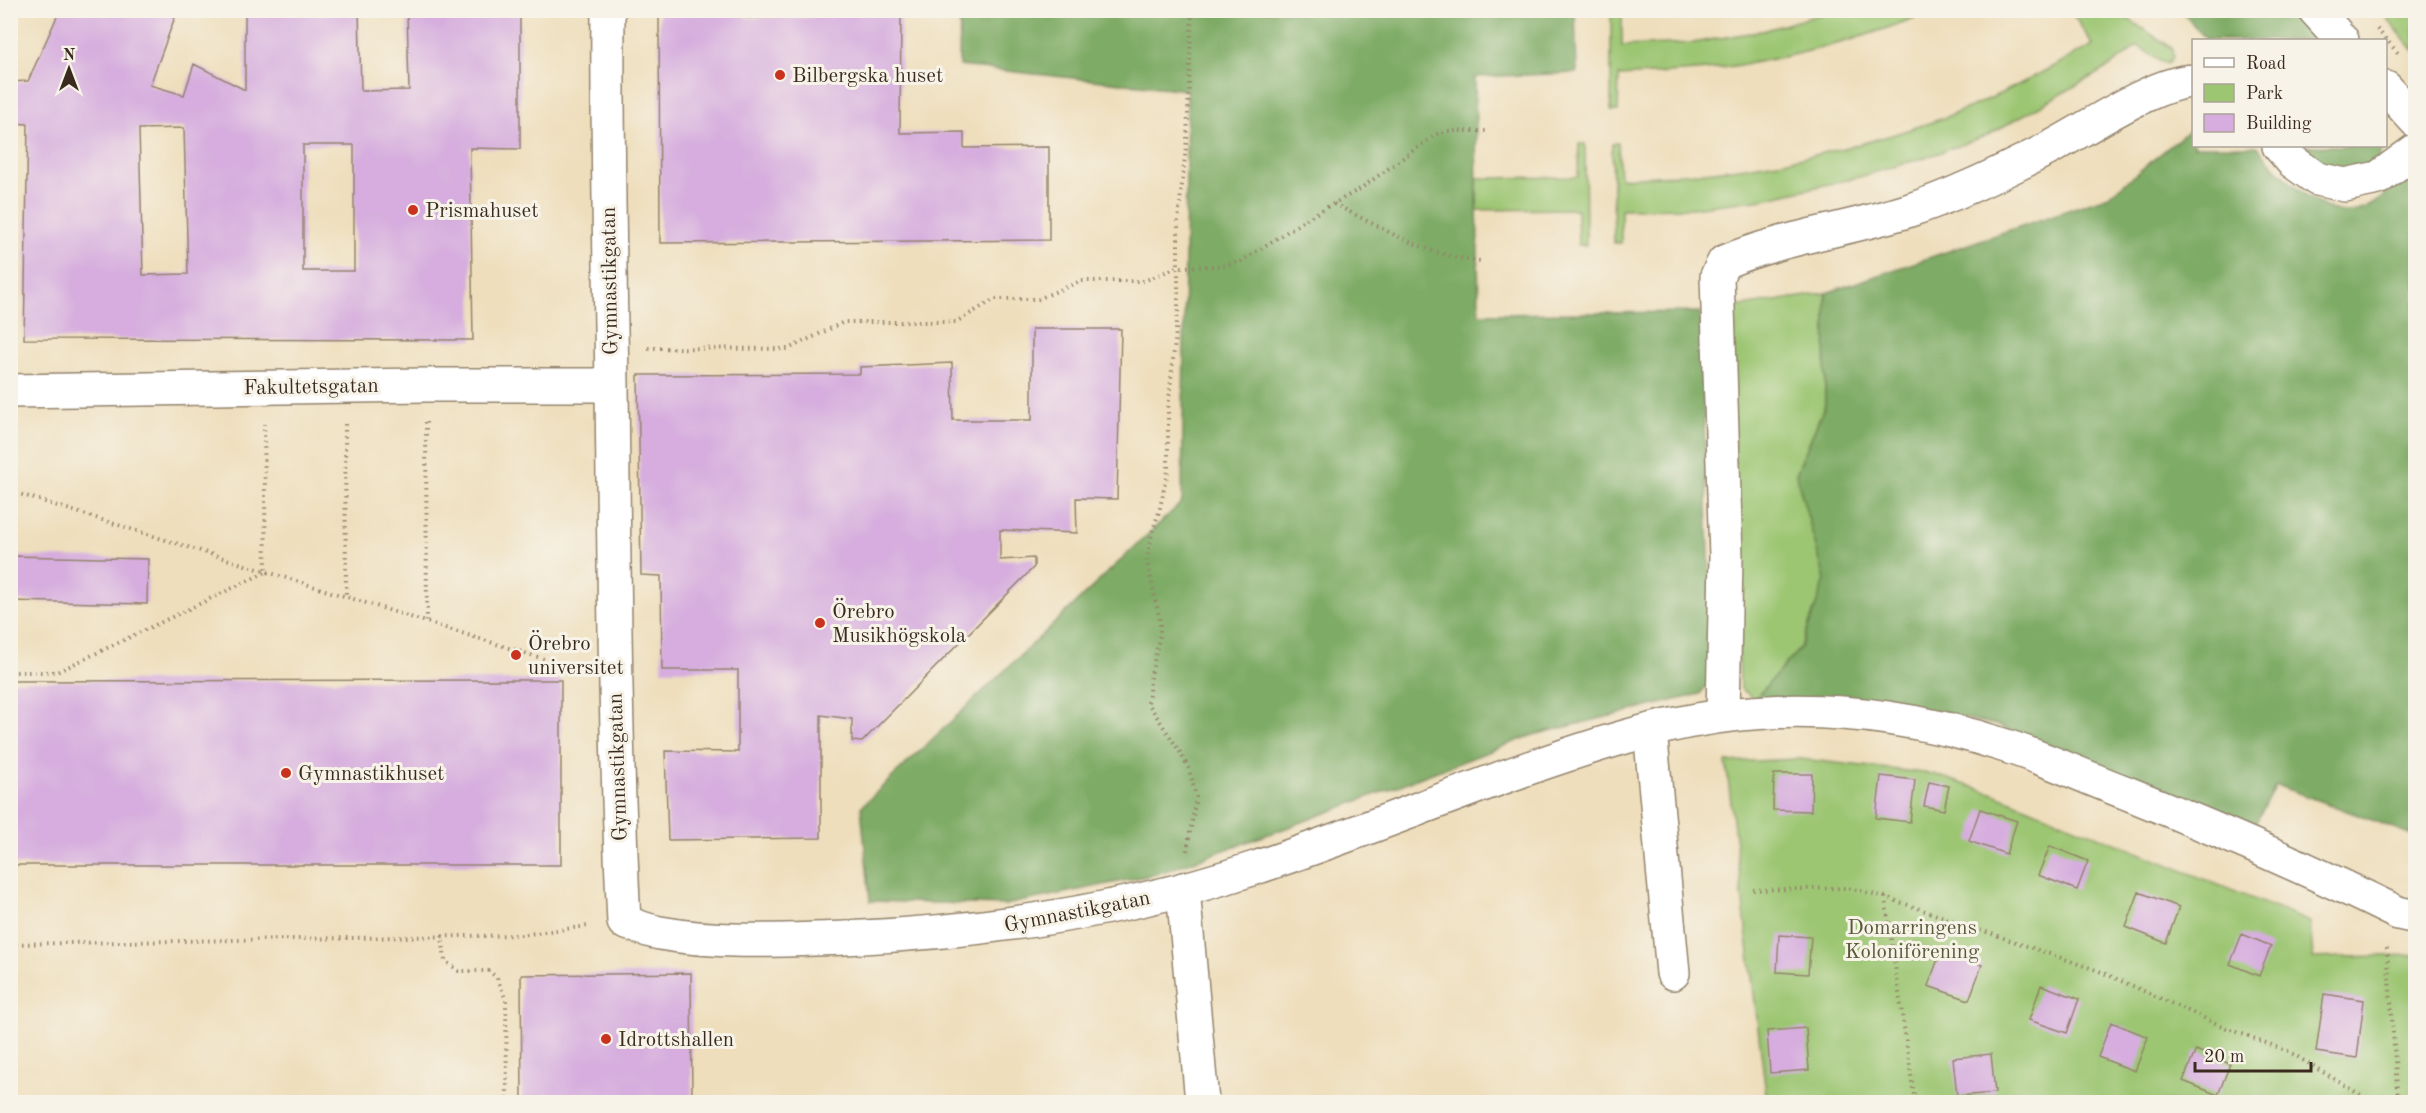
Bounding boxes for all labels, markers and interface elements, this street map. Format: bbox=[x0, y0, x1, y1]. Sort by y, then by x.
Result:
north arrow bbox=[39, 39, 99, 99]
legend bbox=[2192, 39, 2387, 147]
text: N bbox=[63, 48, 76, 64]
text: Road bbox=[2246, 55, 2286, 73]
place label: Bilbergska huset bbox=[792, 66, 943, 87]
marker: Bilbergska huset bbox=[773, 68, 787, 82]
text: Park bbox=[2246, 85, 2283, 103]
text: Building bbox=[2246, 115, 2312, 133]
place label: Prismahuset bbox=[425, 201, 538, 222]
marker: Prismahuset bbox=[406, 203, 420, 217]
street label: Gymnastikgatan bbox=[599, 207, 622, 355]
street label: Fakultetsgatan bbox=[243, 376, 379, 399]
place label: Örebro Musikhögskola bbox=[832, 598, 966, 647]
marker: Örebro Musikhögskola bbox=[813, 616, 827, 630]
place label: Örebro universitet bbox=[528, 630, 624, 679]
marker: Örebro universitet bbox=[509, 648, 523, 662]
street label: Gymnastikgatan bbox=[605, 692, 632, 842]
place label: Gymnastikhuset bbox=[298, 764, 444, 785]
marker: Gymnastikhuset bbox=[279, 766, 293, 780]
street label: Gymnastikgatan bbox=[1002, 888, 1152, 937]
park label: Domarringens Koloniförening bbox=[1845, 918, 1980, 963]
place label: Idrottshallen bbox=[618, 1030, 734, 1051]
marker: Idrottshallen bbox=[599, 1032, 613, 1046]
scale bar bbox=[2195, 1035, 2310, 1073]
text: 20 m bbox=[2204, 1048, 2244, 1066]

